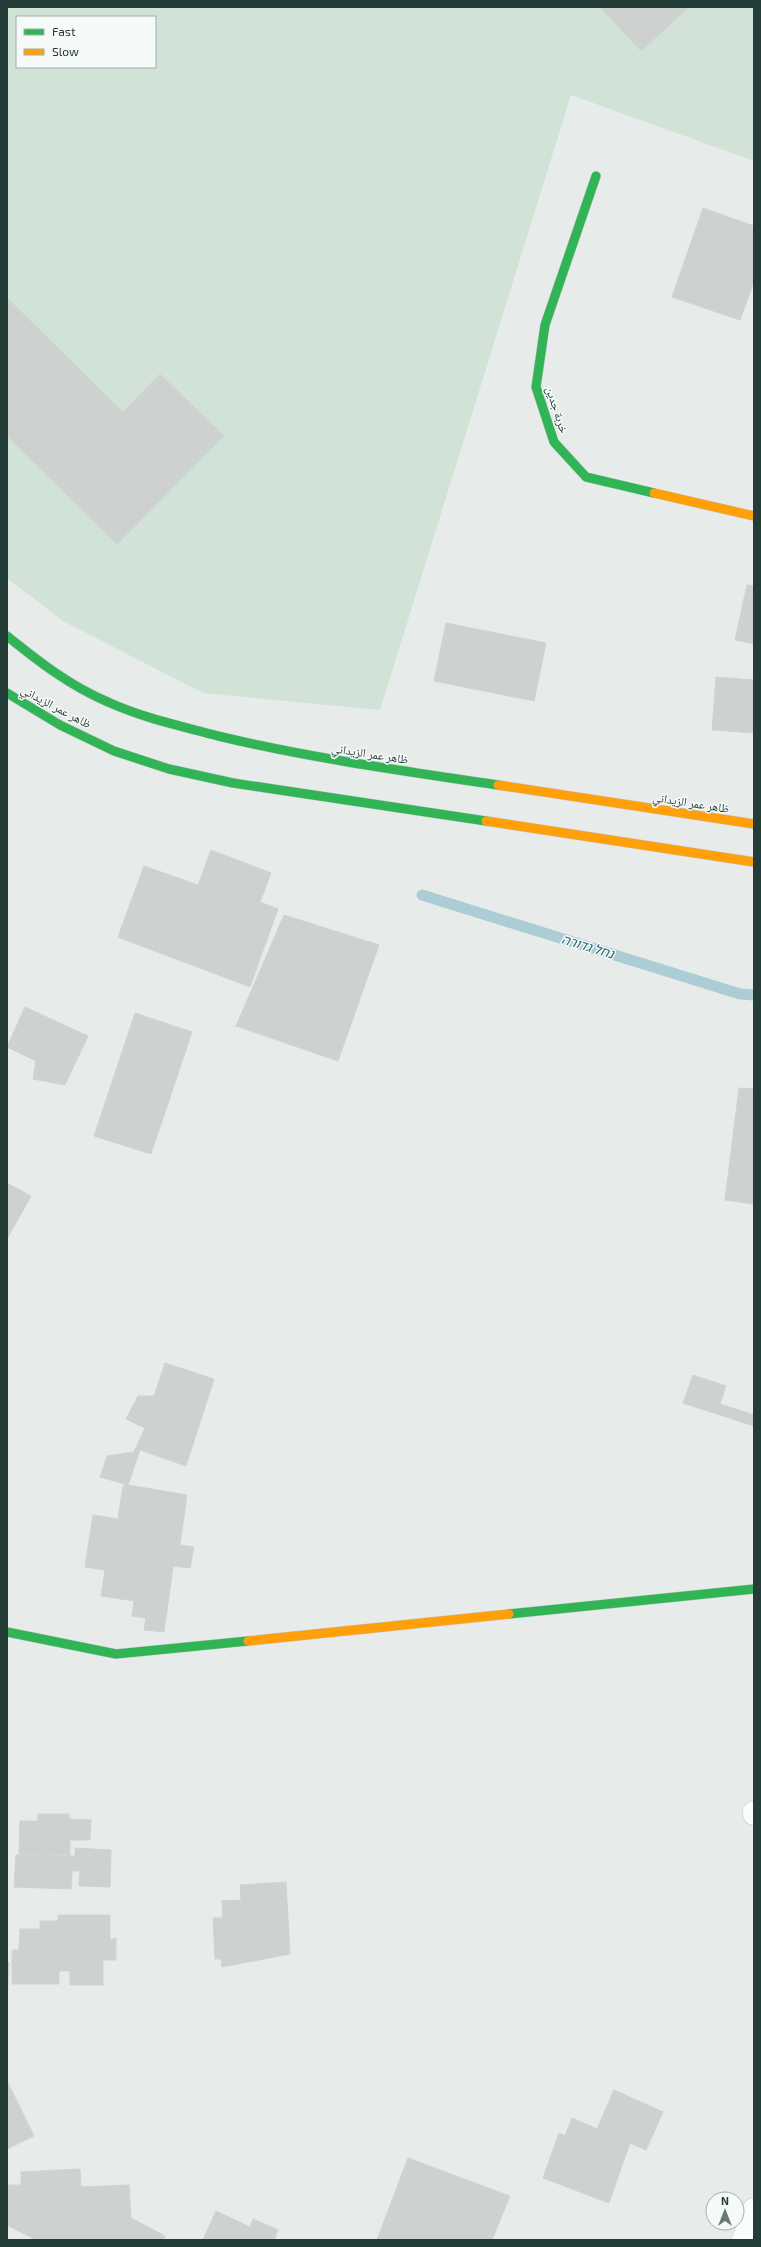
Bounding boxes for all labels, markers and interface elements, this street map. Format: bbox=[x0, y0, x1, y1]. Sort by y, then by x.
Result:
legend bbox=[16, 16, 156, 68]
text: Fast bbox=[52, 24, 76, 38]
text: Slow bbox=[52, 44, 79, 58]
street label: خربة جدين bbox=[543, 385, 572, 436]
street label: ظاهر عمر الزيداني bbox=[17, 682, 94, 734]
street label: ظاهر عمر الزيداني bbox=[330, 740, 410, 770]
street label: ظاهر عمر الزيداني bbox=[651, 789, 731, 819]
water label: נחל גדורה bbox=[560, 930, 617, 962]
north arrow bbox=[705, 2191, 745, 2231]
text: N bbox=[721, 2194, 729, 2207]

